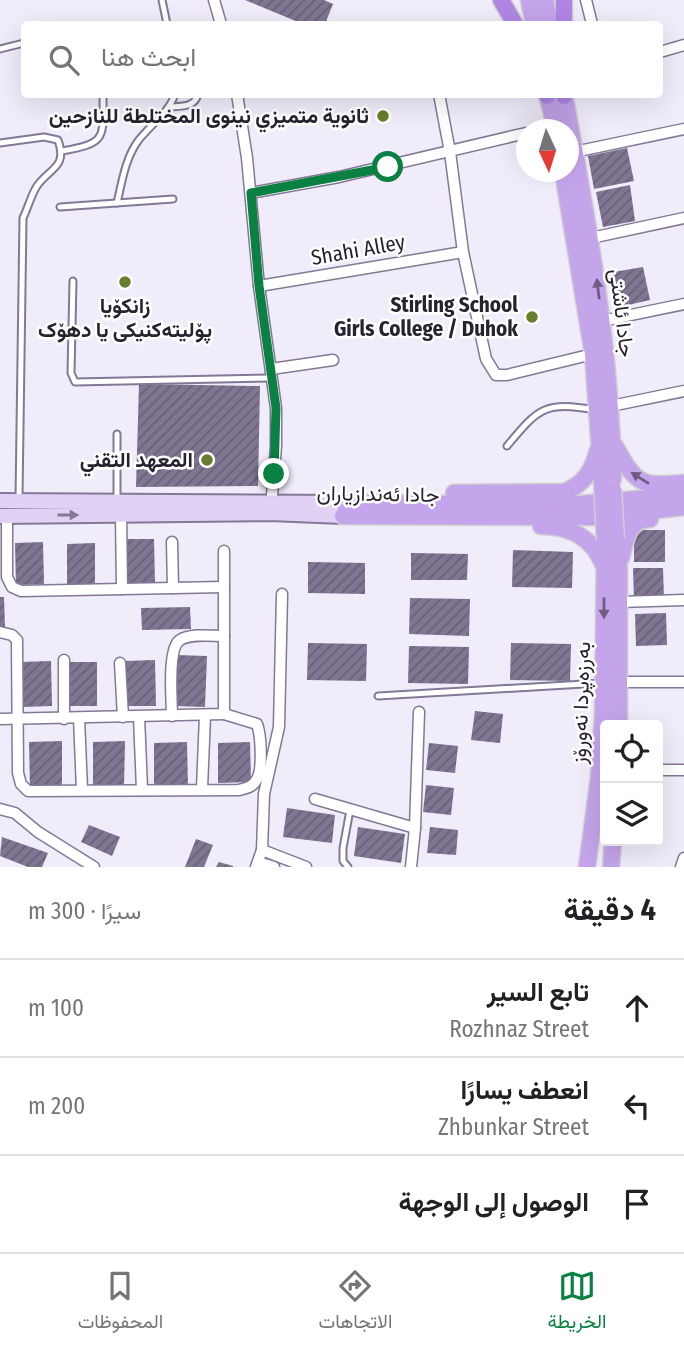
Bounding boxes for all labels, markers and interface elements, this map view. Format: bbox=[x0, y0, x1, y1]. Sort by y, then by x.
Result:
search box bbox=[21, 21, 663, 98]
icon: search bbox=[45, 41, 83, 79]
text: ابحث هنا bbox=[101, 42, 196, 73]
place label: ثانوية متميزي نينوى المختلطة للنازحين bbox=[49, 103, 369, 133]
marker: ثانوية متميزي نينوى المختلطة للنازحين bbox=[375, 108, 391, 124]
north arrow bbox=[516, 119, 579, 182]
route start bbox=[372, 151, 403, 182]
street label: Shahi Alley bbox=[309, 229, 408, 271]
street label: جادا ئاشتی bbox=[604, 267, 640, 359]
marker: زانکۆیا پۆلیتەکنیکی یا دهۆک bbox=[117, 274, 133, 290]
one-way arrow bbox=[593, 278, 604, 300]
place label: Stirling School Girls College / Duhok bbox=[334, 292, 518, 342]
place label: زانکۆیا پۆلیتەکنیکی یا دهۆک bbox=[38, 293, 212, 344]
marker: Stirling School Girls College / Duhok bbox=[524, 309, 540, 325]
place label: المعهد التقني bbox=[80, 447, 193, 477]
marker: المعهد التقني bbox=[199, 452, 215, 468]
route end bbox=[258, 458, 289, 489]
one-way arrow bbox=[630, 471, 650, 484]
street label: جادا ئەندازیاران bbox=[316, 480, 440, 508]
one-way arrow bbox=[57, 509, 79, 521]
one-way arrow bbox=[598, 598, 610, 620]
street label: بەرزەپردا نەورۆز bbox=[566, 641, 597, 766]
map controls bbox=[600, 720, 663, 846]
button: locate bbox=[600, 720, 663, 783]
button: layers bbox=[600, 783, 663, 846]
text: 4 دقيقة bbox=[564, 892, 656, 928]
text: سيرًا · 300 m bbox=[28, 897, 141, 925]
text: تابع السير bbox=[487, 977, 589, 1008]
icon: ahead bbox=[618, 989, 656, 1027]
text: 100 m bbox=[28, 994, 84, 1022]
text: Rozhnaz Street bbox=[449, 1015, 589, 1043]
text: انعطف يسارًا bbox=[461, 1075, 589, 1106]
icon: left bbox=[618, 1087, 656, 1125]
text: 200 m bbox=[28, 1092, 85, 1120]
text: Zhbunkar Street bbox=[438, 1113, 589, 1141]
icon: arrive bbox=[618, 1185, 656, 1223]
text: الوصول إلى الوجهة bbox=[398, 1187, 589, 1218]
tab: المحفوظات bbox=[78, 1267, 163, 1338]
tab: الاتجاهات bbox=[319, 1267, 392, 1338]
tab: الخريطة bbox=[548, 1267, 606, 1338]

